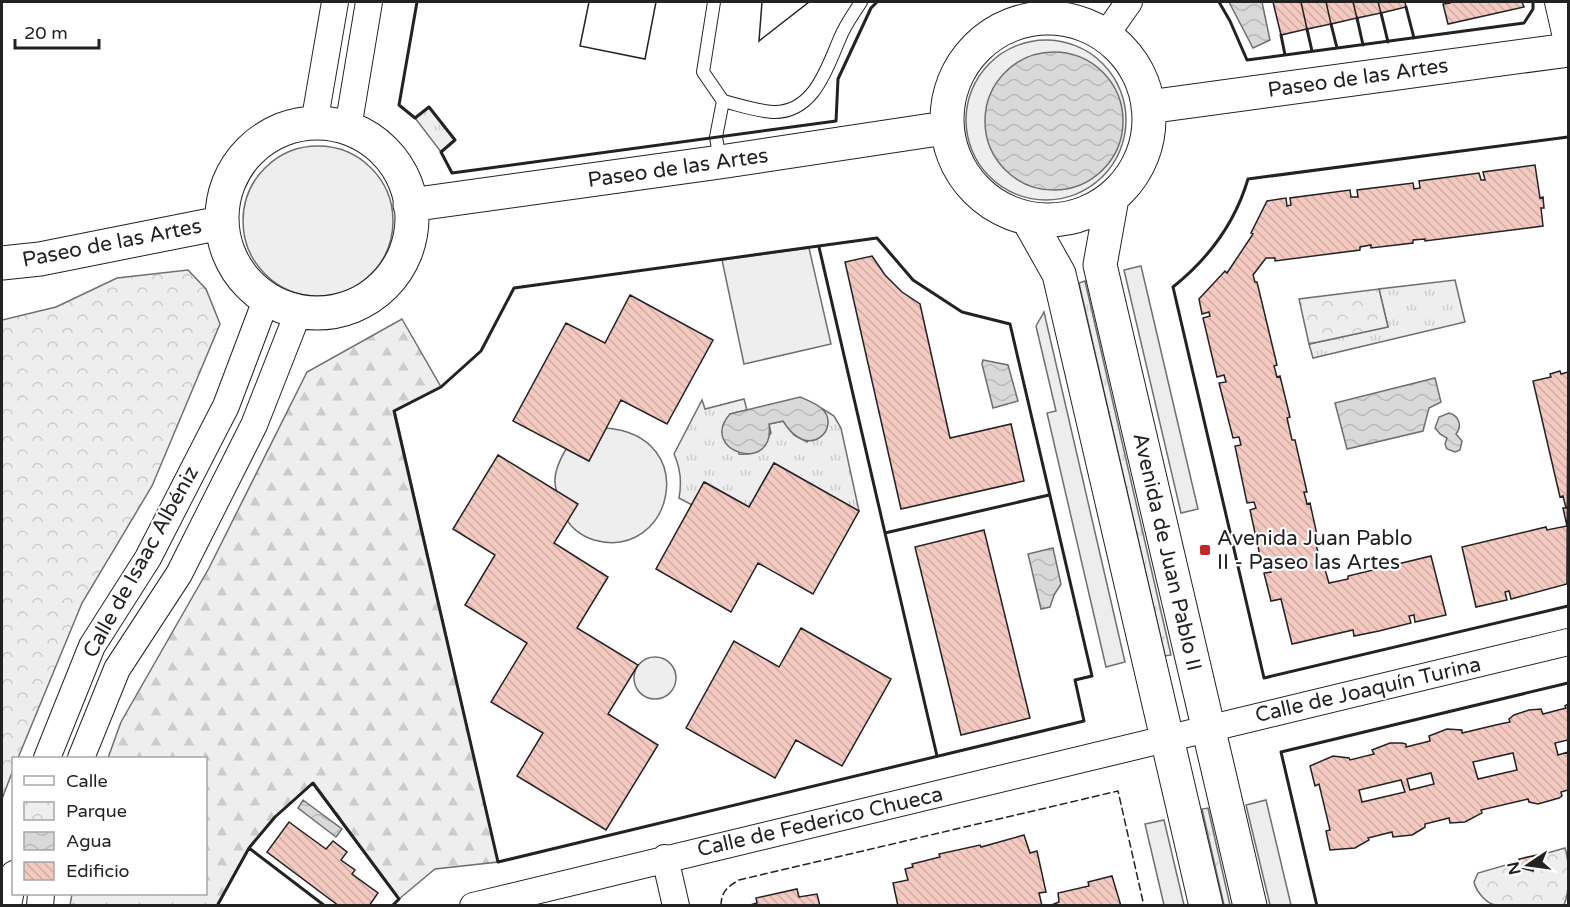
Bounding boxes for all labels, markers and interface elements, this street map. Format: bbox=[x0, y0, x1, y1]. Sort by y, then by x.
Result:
scale bar bbox=[15, 12, 99, 50]
text: 20 m bbox=[24, 22, 68, 44]
street label: Paseo de las Artes bbox=[1266, 53, 1450, 103]
street label: Paseo de las Artes bbox=[586, 143, 770, 193]
street label: Paseo de las Artes bbox=[20, 213, 204, 273]
street label: Avenida de Juan Pablo II bbox=[1127, 431, 1207, 673]
street label: Calle de Isaac Albéniz bbox=[78, 462, 204, 662]
place label: Avenida Juan Pablo II - Paseo las Artes bbox=[1217, 526, 1413, 575]
marker: Avenida Juan Pablo II - Paseo las Artes bbox=[1198, 543, 1212, 557]
street label: Calle de Joaquín Turina bbox=[1253, 652, 1483, 728]
legend bbox=[12, 757, 207, 895]
text: Calle bbox=[66, 770, 108, 792]
street label: Calle de Federico Chueca bbox=[695, 782, 945, 862]
text: Parque bbox=[66, 800, 127, 822]
text: Agua bbox=[66, 830, 112, 852]
north arrow bbox=[1498, 835, 1558, 895]
text: Edificio bbox=[66, 860, 130, 882]
text: N bbox=[1503, 860, 1526, 877]

